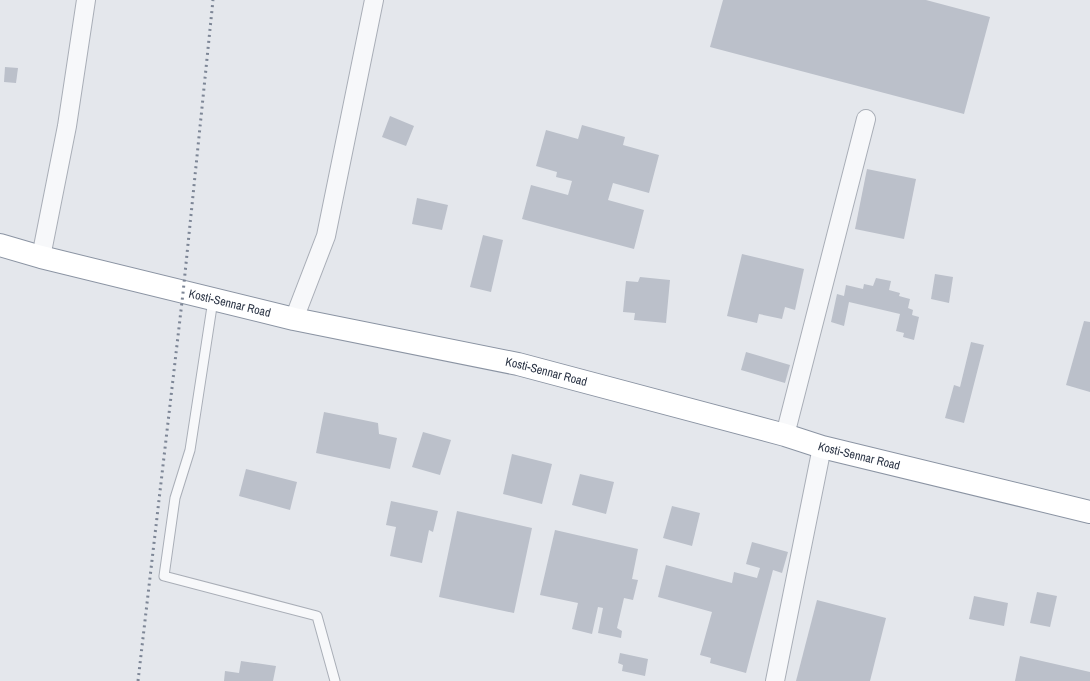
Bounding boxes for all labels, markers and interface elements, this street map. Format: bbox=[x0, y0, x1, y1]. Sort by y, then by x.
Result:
street label: Kosti-Sennar Road bbox=[187, 285, 272, 321]
street label: Kosti-Sennar Road bbox=[504, 354, 589, 390]
street label: Kosti-Sennar Road bbox=[816, 438, 902, 474]

